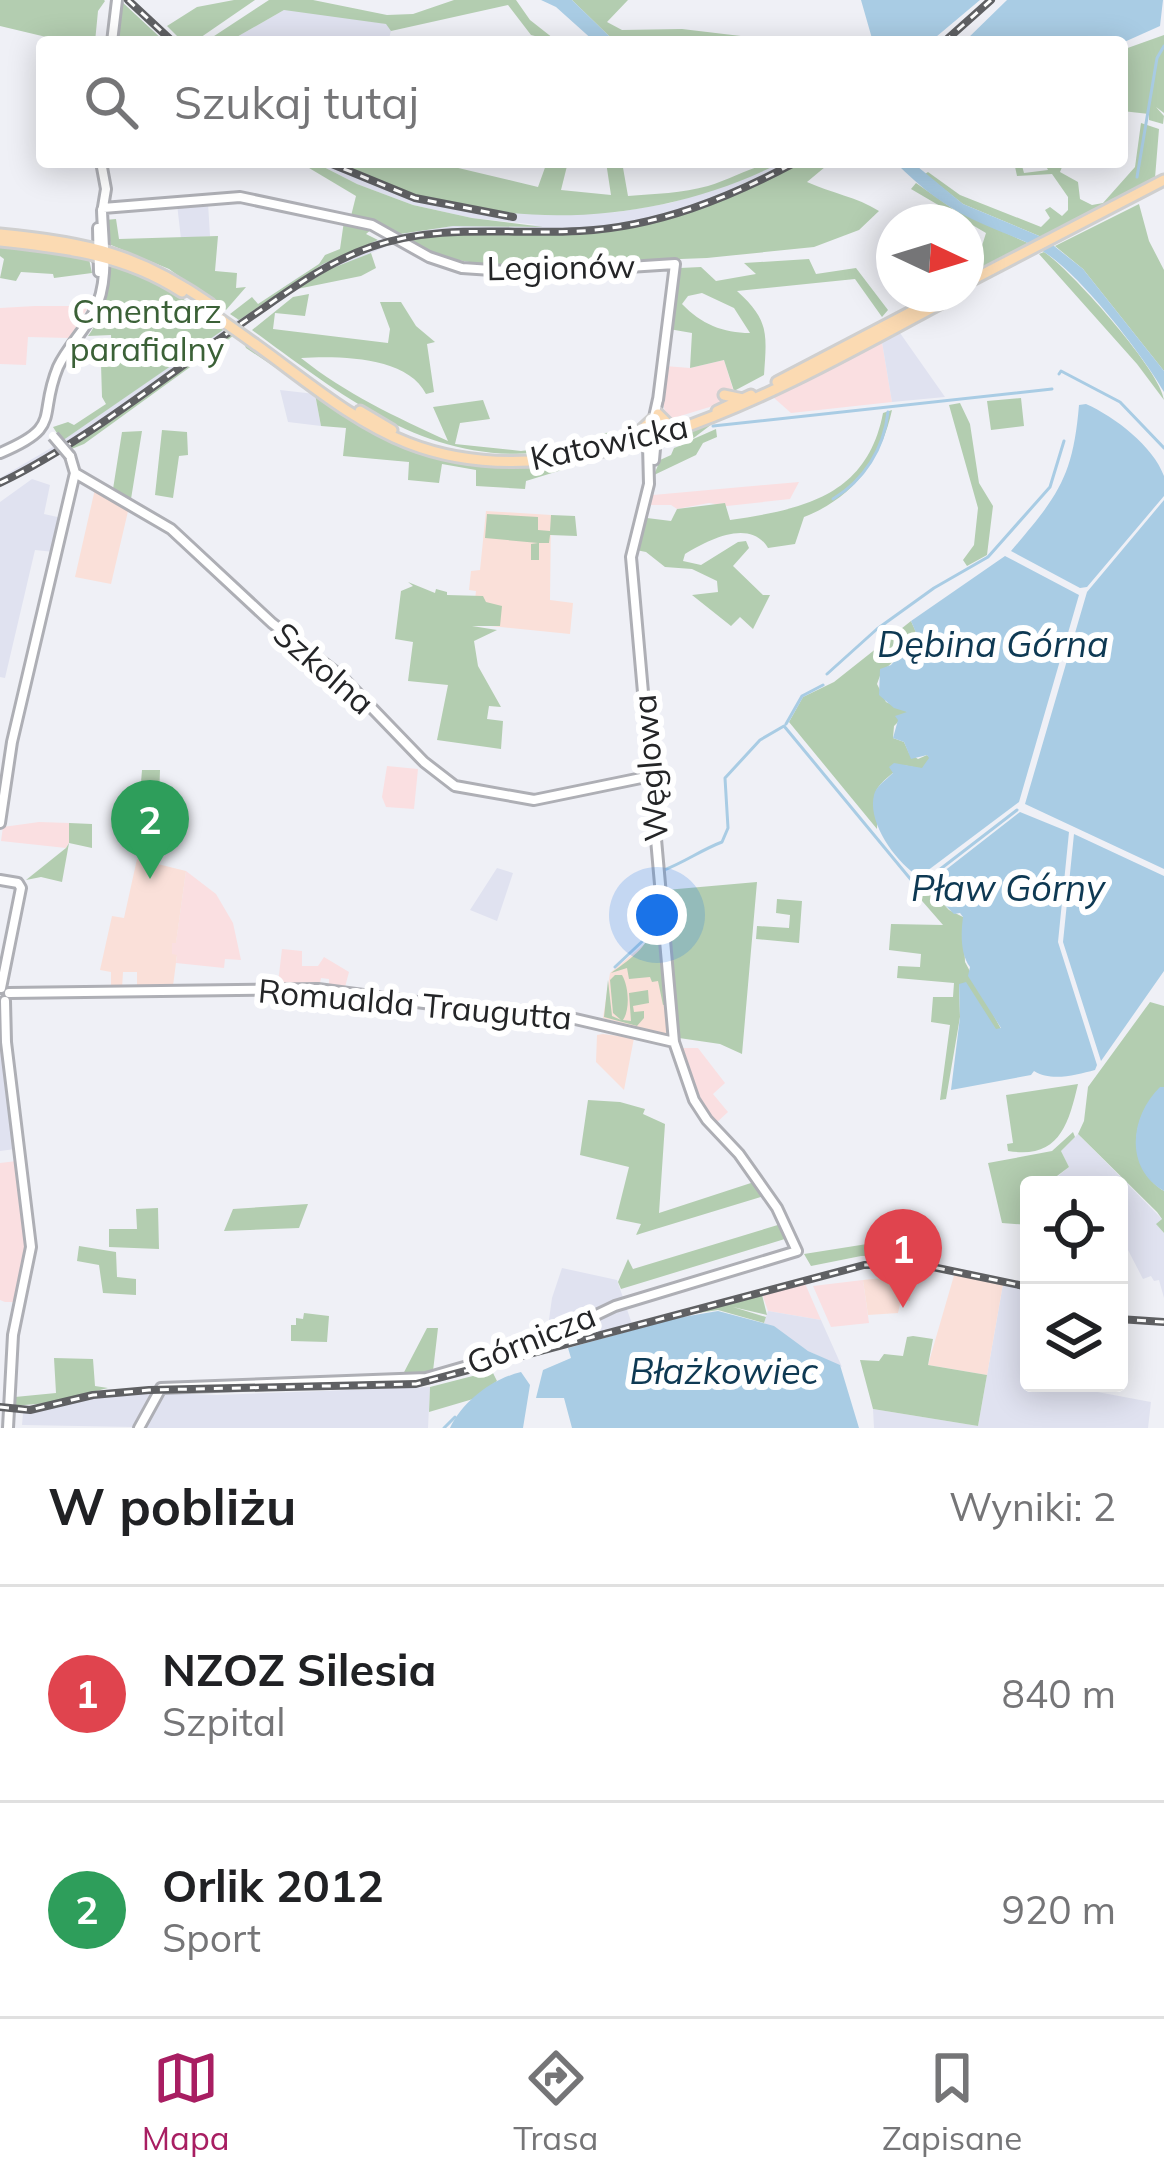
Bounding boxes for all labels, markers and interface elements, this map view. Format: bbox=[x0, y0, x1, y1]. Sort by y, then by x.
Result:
search box bbox=[36, 36, 1128, 168]
icon: search bbox=[78, 69, 144, 135]
text: Szukaj tutaj bbox=[174, 74, 419, 130]
north arrow bbox=[876, 204, 984, 312]
street label: Legionów bbox=[486, 245, 636, 288]
park label: Cmentarz parafialny bbox=[70, 290, 225, 369]
street label: Katowicka bbox=[526, 405, 692, 478]
street label: Szkolna bbox=[266, 613, 383, 722]
water label: Dębina Górna bbox=[877, 621, 1109, 666]
street label: Węglowa bbox=[623, 693, 676, 843]
pin: 2 bbox=[111, 780, 189, 879]
water label: Pław Górny bbox=[911, 865, 1107, 910]
your location bbox=[627, 885, 687, 945]
street label: Romualda Traugutta bbox=[257, 969, 574, 1038]
map controls bbox=[1020, 1176, 1128, 1392]
button: locate bbox=[1020, 1176, 1128, 1284]
pin: 1 bbox=[864, 1209, 942, 1308]
button: layers bbox=[1020, 1284, 1128, 1392]
street label: Górnicza bbox=[460, 1294, 601, 1383]
water label: Błażkowiec bbox=[630, 1348, 819, 1393]
text: W pobliżu bbox=[48, 1474, 296, 1538]
text: Wyniki: 2 bbox=[949, 1482, 1116, 1531]
text: NZOZ Silesia bbox=[162, 1641, 436, 1697]
text: 1 bbox=[75, 1669, 99, 1718]
text: 840 m bbox=[1001, 1669, 1116, 1718]
text: Szpital bbox=[162, 1697, 286, 1746]
text: Orlik 2012 bbox=[162, 1857, 384, 1913]
text: 2 bbox=[75, 1885, 99, 1934]
text: 920 m bbox=[1001, 1885, 1116, 1934]
text: Sport bbox=[162, 1913, 261, 1962]
tab: Mapa bbox=[142, 2045, 230, 2158]
tab: Trasa bbox=[513, 2045, 598, 2158]
tab: Zapisane bbox=[882, 2045, 1022, 2158]

